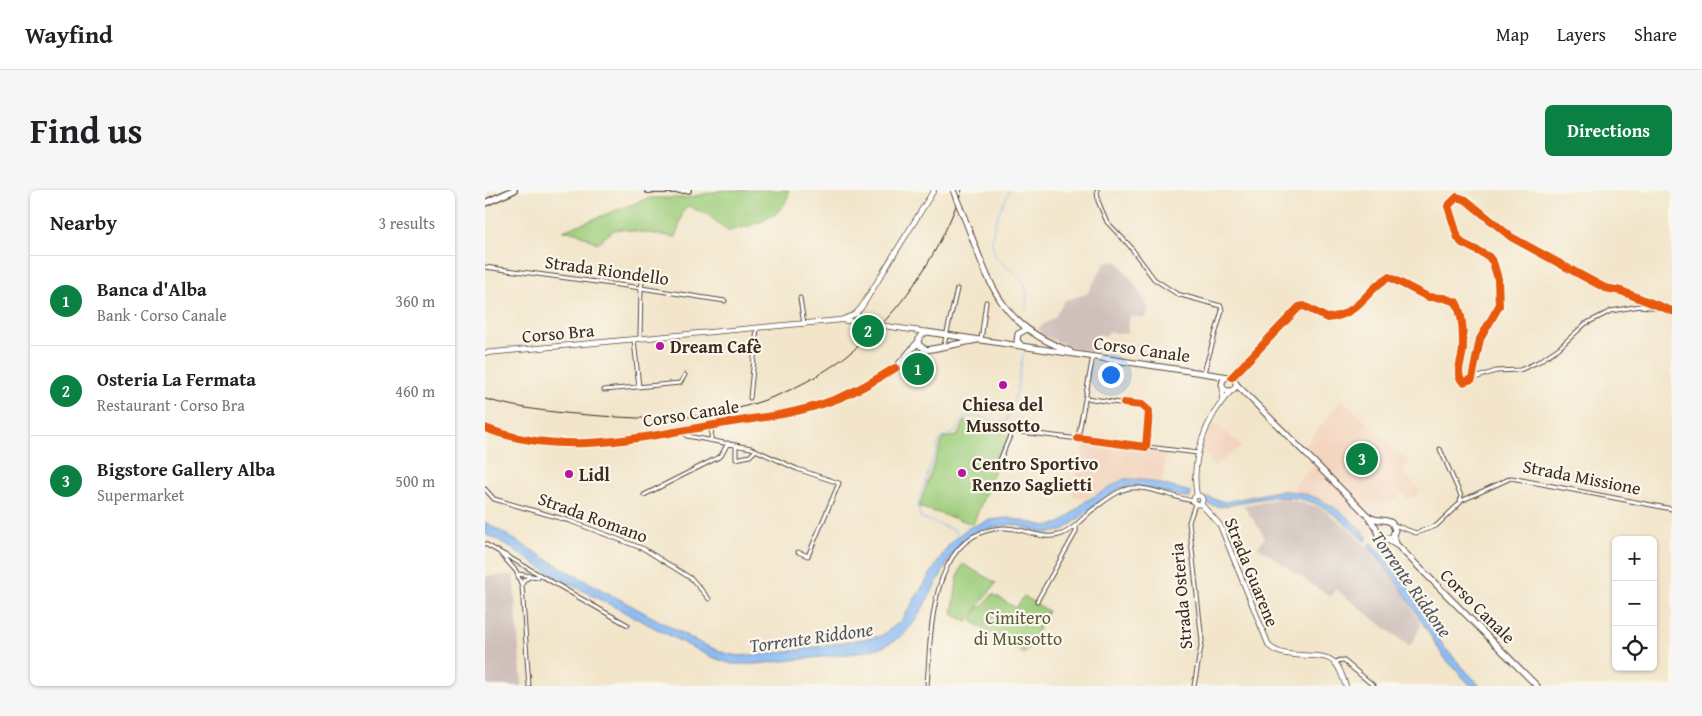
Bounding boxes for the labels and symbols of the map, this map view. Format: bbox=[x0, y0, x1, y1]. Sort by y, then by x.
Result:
street label: Strada Riondello bbox=[543, 248, 671, 292]
pin: 2 bbox=[852, 312, 884, 350]
street label: Corso Bra bbox=[521, 316, 596, 350]
street label: Corso Canale bbox=[1092, 329, 1192, 369]
place label: Dream Cafè bbox=[670, 333, 762, 360]
marker: Dream Cafè bbox=[654, 340, 666, 352]
pin: 1 bbox=[902, 350, 934, 388]
your location bbox=[1098, 362, 1124, 388]
marker: Chiesa del Mussotto bbox=[997, 379, 1009, 391]
place label: Chiesa del Mussotto bbox=[963, 391, 1044, 439]
street label: Corso Canale bbox=[641, 392, 741, 434]
pin: 3 bbox=[1346, 440, 1378, 478]
place label: Centro Sportivo Renzo Saglietti bbox=[972, 450, 1099, 498]
street label: Strada Missione bbox=[1521, 452, 1643, 502]
place label: Lidl bbox=[579, 461, 610, 488]
marker: Centro Sportivo Renzo Saglietti bbox=[956, 467, 968, 479]
marker: Lidl bbox=[563, 468, 575, 480]
street label: Strada Romano bbox=[534, 485, 652, 549]
street label: Strada Guarene bbox=[1218, 513, 1286, 631]
water label: Torrente Riddone bbox=[1365, 525, 1459, 643]
street label: Strada Osteria bbox=[1163, 541, 1199, 650]
street label: Corso Canale bbox=[1434, 562, 1522, 650]
park label: Cimitero di Mussotto bbox=[974, 604, 1062, 652]
water label: Torrente Riddone bbox=[747, 614, 875, 660]

